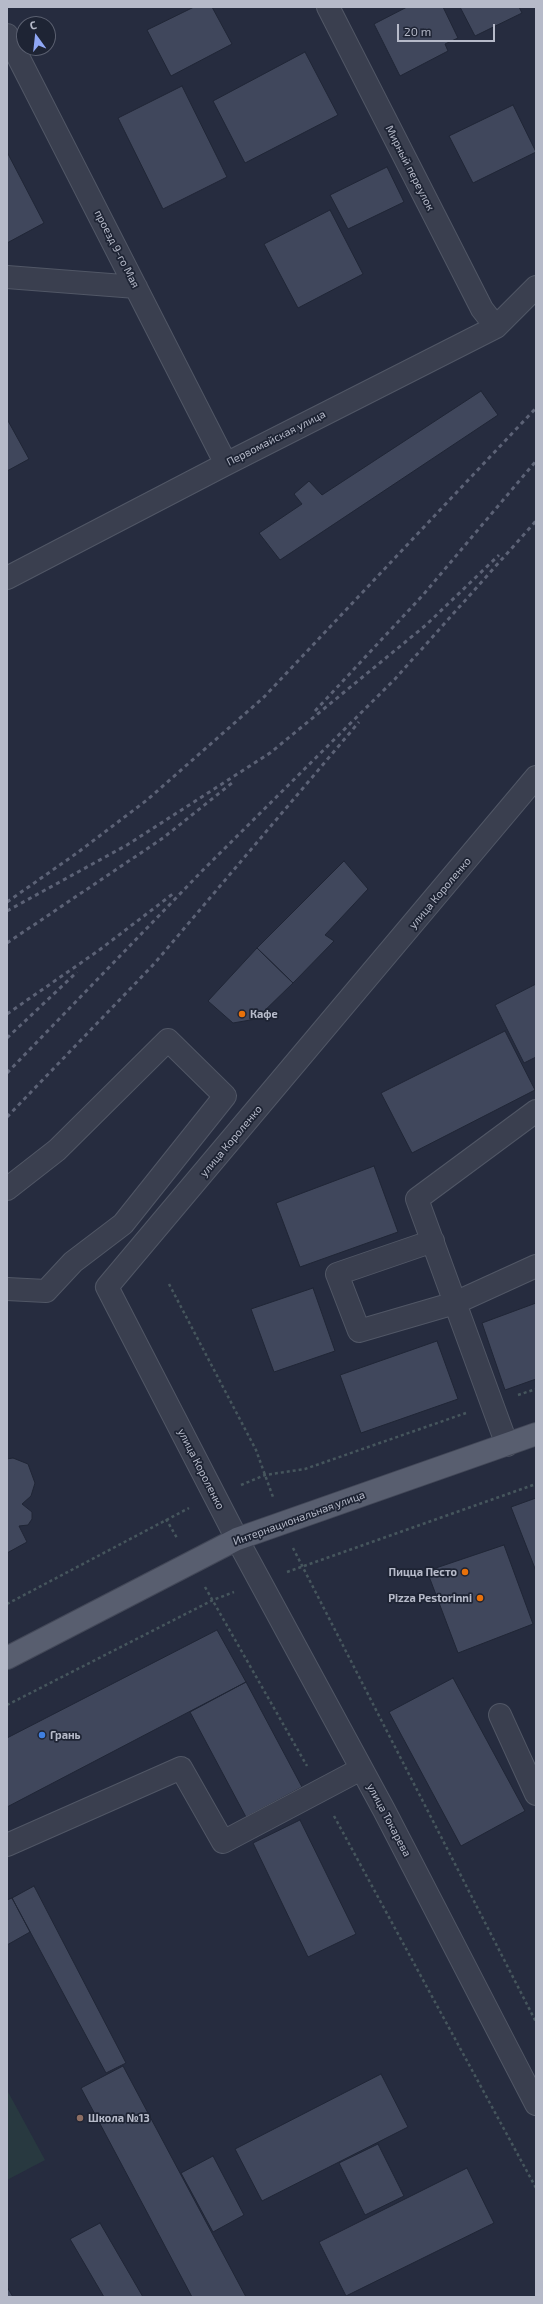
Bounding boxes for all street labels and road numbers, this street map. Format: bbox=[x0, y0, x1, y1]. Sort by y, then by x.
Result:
street label: Мирный переулок bbox=[383, 123, 437, 213]
street label: проезд 9-го Мая bbox=[92, 208, 142, 290]
street label: Первомайская улица bbox=[224, 407, 328, 469]
street label: улица Короленко bbox=[406, 855, 474, 931]
street label: улица Короленко bbox=[197, 1103, 265, 1179]
street label: улица Короленко bbox=[175, 1426, 227, 1512]
street label: Интернациональная улица bbox=[231, 1488, 367, 1548]
street label: улица Токарева bbox=[364, 1781, 414, 1859]

